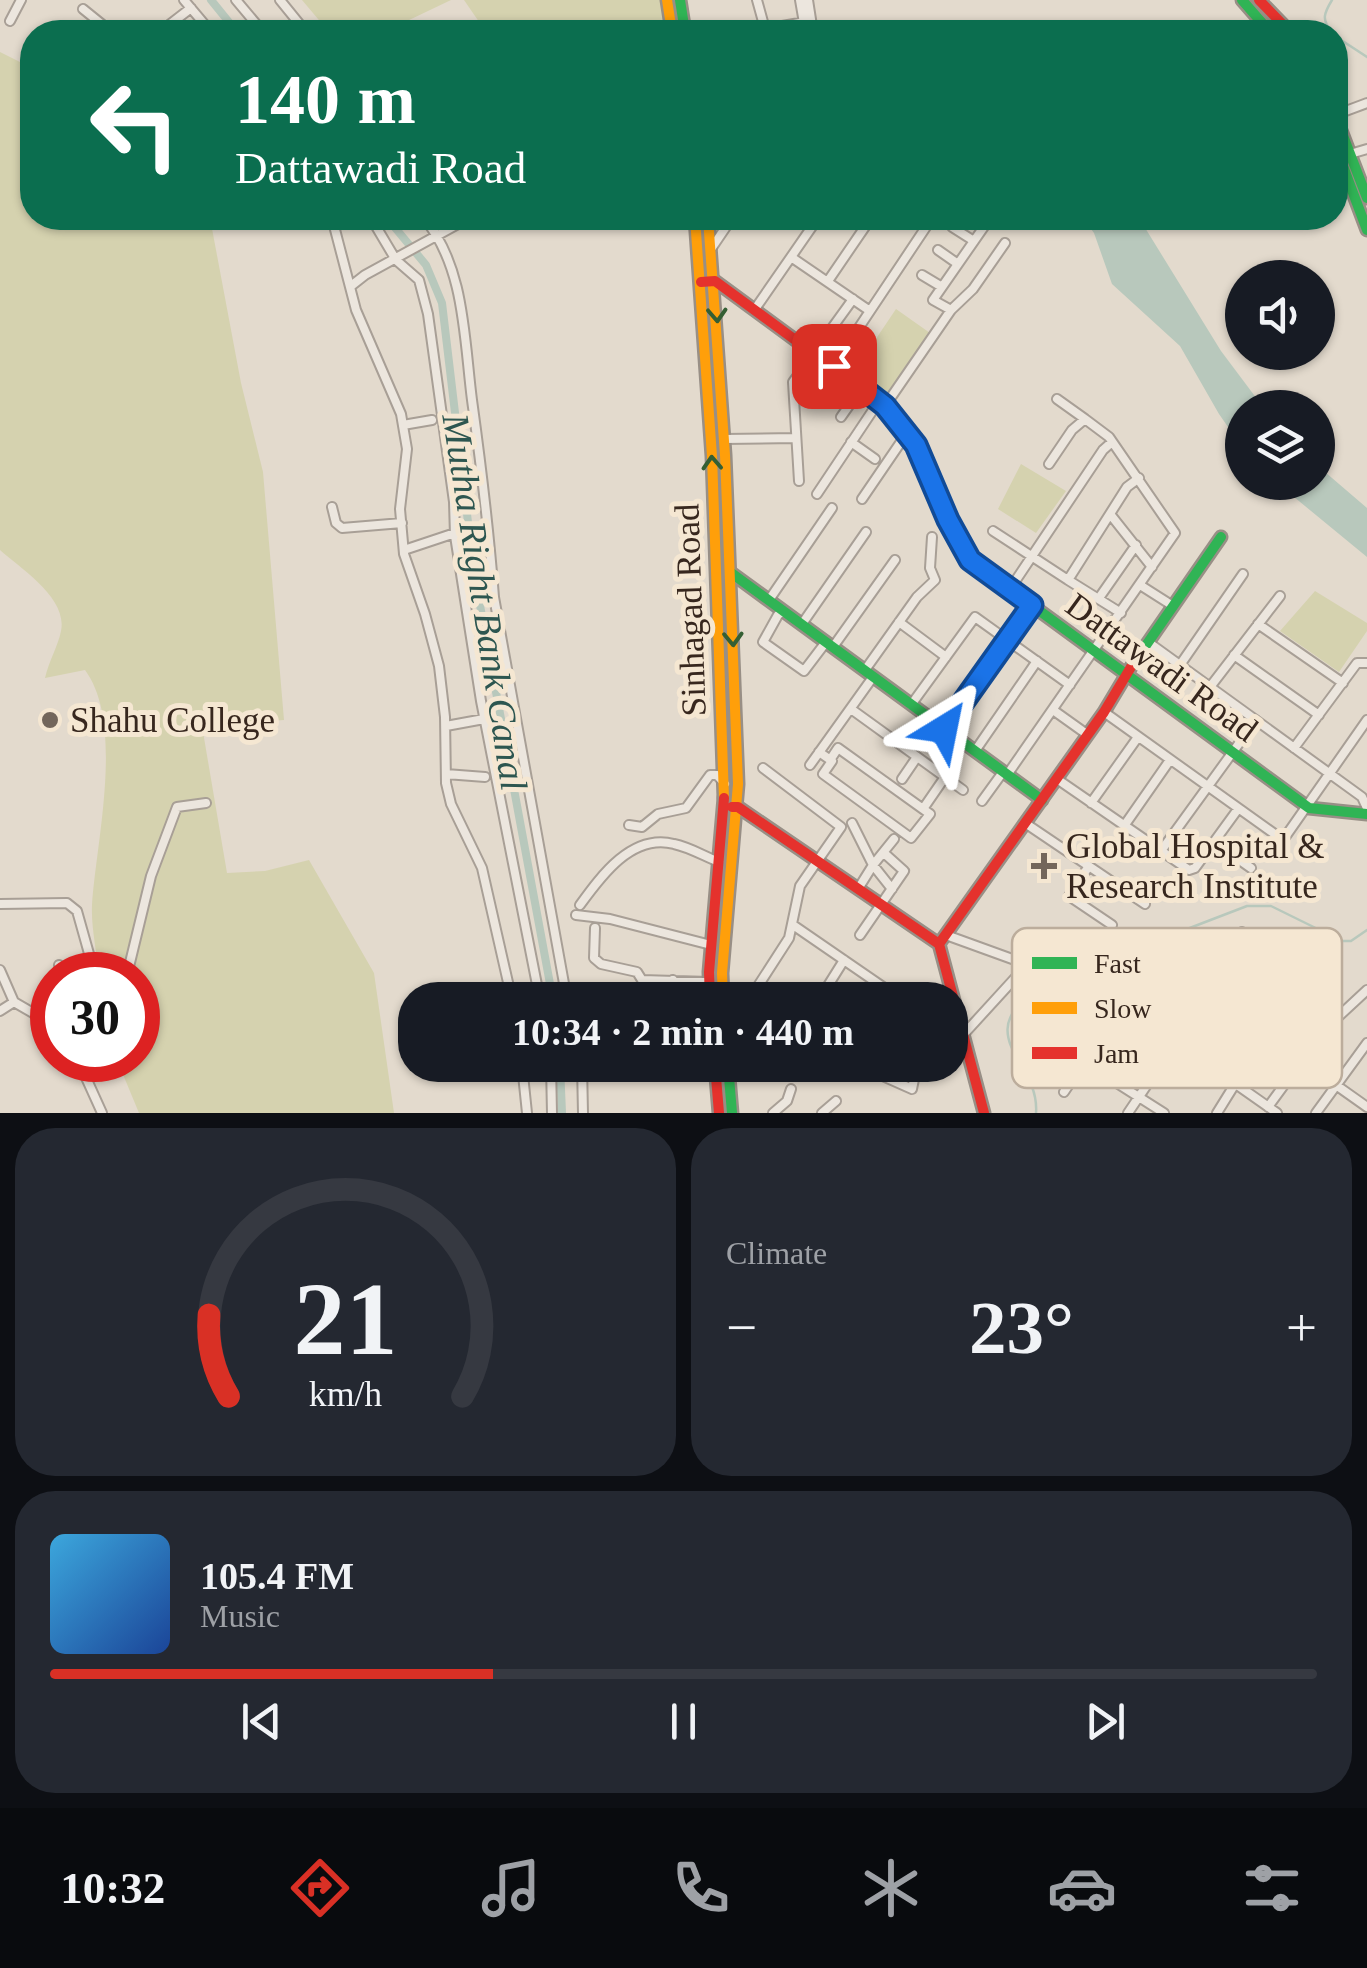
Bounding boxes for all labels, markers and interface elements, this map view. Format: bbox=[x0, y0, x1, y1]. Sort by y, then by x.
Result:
icon: left bbox=[70, 60, 200, 190]
text: 140 m bbox=[235, 61, 416, 138]
text: Dattawadi Road bbox=[235, 143, 526, 193]
map controls bbox=[1225, 260, 1335, 500]
button: sound bbox=[1225, 260, 1335, 370]
one-way arrow bbox=[706, 307, 727, 323]
pin bbox=[792, 324, 877, 409]
icon: arrive bbox=[807, 339, 862, 394]
button: layers bbox=[1225, 390, 1335, 500]
water label: Mutha Right Bank Canal bbox=[434, 410, 536, 793]
one-way arrow bbox=[702, 455, 723, 471]
street label: Sinhagad Road bbox=[667, 502, 714, 717]
street label: Dattawadi Road bbox=[1059, 585, 1265, 750]
one-way arrow bbox=[722, 632, 743, 648]
position arrow bbox=[892, 677, 996, 781]
place label: Shahu College bbox=[70, 701, 275, 740]
marker: Shahu College bbox=[39, 709, 61, 731]
place label: Global Hospital & Research Institute bbox=[1066, 827, 1325, 906]
marker: Global Hospital & Research Institute bbox=[1031, 853, 1057, 879]
legend bbox=[1012, 928, 1342, 1088]
text: Fast bbox=[1094, 948, 1141, 979]
speed limit sign: 30 bbox=[30, 952, 160, 1082]
text: Slow bbox=[1094, 993, 1152, 1024]
text: 10:34 · 2 min · 440 m bbox=[512, 1011, 854, 1053]
text: Jam bbox=[1094, 1038, 1139, 1069]
text: Climate bbox=[726, 1235, 827, 1271]
text: 21 bbox=[294, 1261, 398, 1376]
text: 23° bbox=[969, 1286, 1074, 1369]
text: − bbox=[726, 1297, 757, 1358]
text: + bbox=[1286, 1297, 1317, 1358]
text: km/h bbox=[309, 1374, 382, 1414]
text: 105.4 FM bbox=[200, 1555, 354, 1597]
text: Music bbox=[200, 1598, 280, 1634]
icon: previous bbox=[234, 1694, 289, 1749]
icon: pause bbox=[656, 1694, 711, 1749]
icon: next bbox=[1078, 1694, 1133, 1749]
icon: directions bbox=[285, 1853, 355, 1923]
icon: music bbox=[476, 1853, 546, 1923]
icon: phone bbox=[666, 1853, 736, 1923]
icon: climate bbox=[856, 1853, 926, 1923]
icon: car bbox=[1047, 1853, 1117, 1923]
icon: filters bbox=[1237, 1853, 1307, 1923]
text: 10:32 bbox=[60, 1863, 165, 1913]

